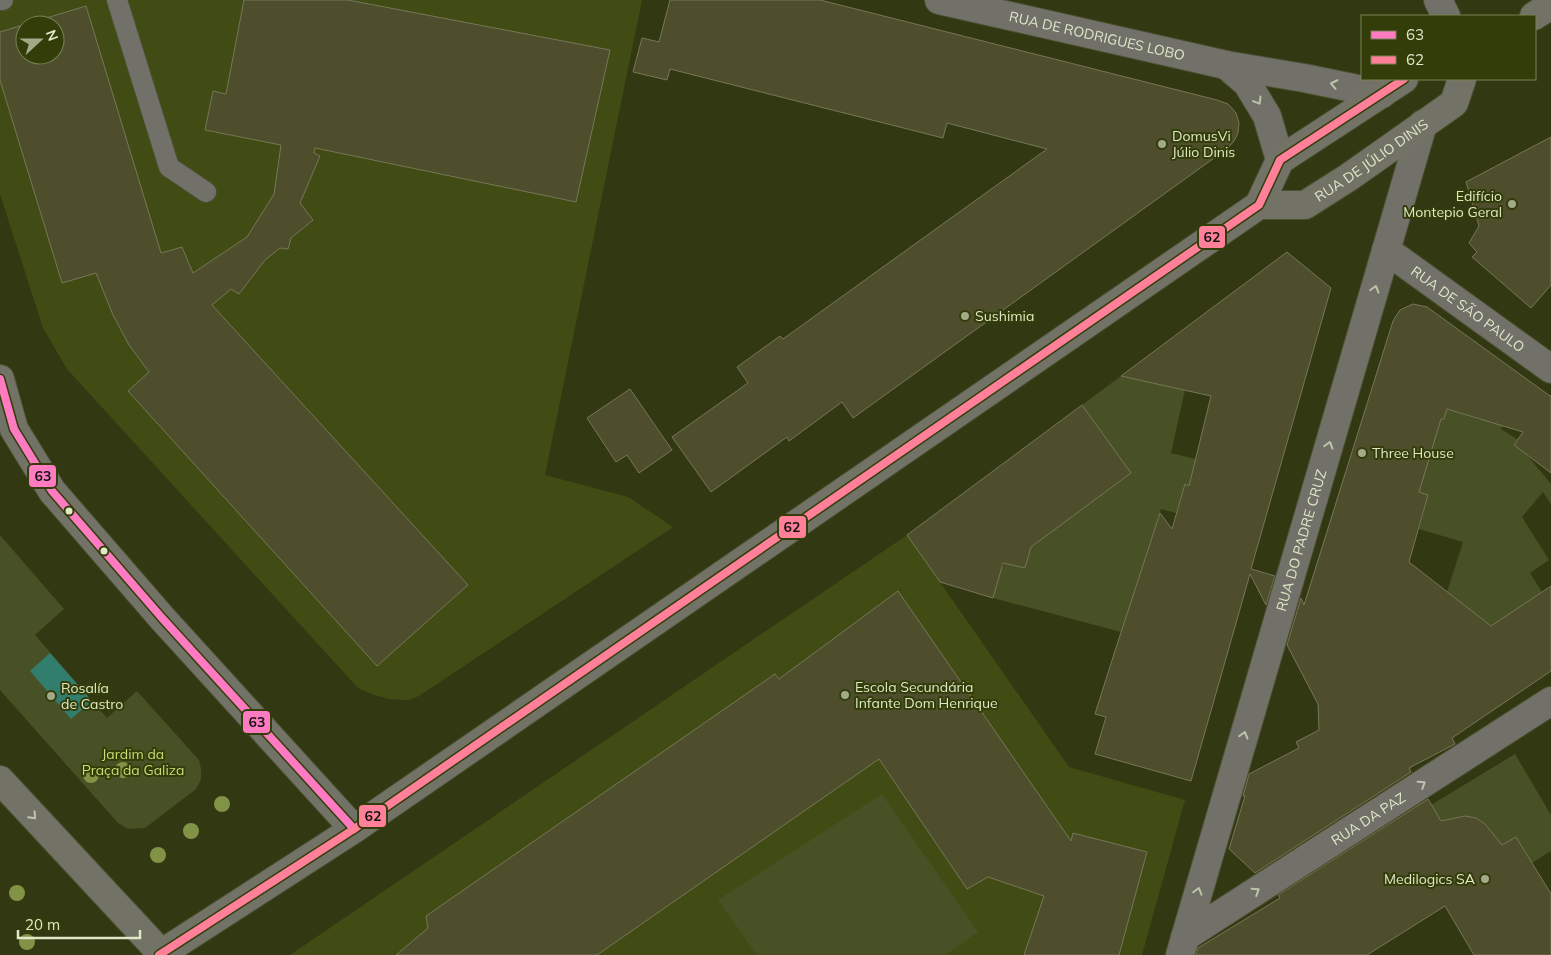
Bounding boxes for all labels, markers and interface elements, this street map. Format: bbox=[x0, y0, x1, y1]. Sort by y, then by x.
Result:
street label: RUA DE RODRIGUES LOBO bbox=[1007, 7, 1187, 64]
north arrow bbox=[15, 15, 65, 65]
legend bbox=[1361, 15, 1536, 80]
text: 63 bbox=[1406, 25, 1424, 44]
text: N bbox=[42, 27, 62, 44]
text: 62 bbox=[1406, 50, 1424, 69]
one-way arrow bbox=[1330, 79, 1338, 90]
one-way arrow bbox=[1251, 96, 1261, 105]
street label: RUA DE JÚLIO DINIS bbox=[1311, 115, 1432, 206]
place label: DomusVi Júlio Dinis bbox=[1172, 127, 1235, 161]
marker: DomusVi Júlio Dinis bbox=[1156, 138, 1168, 150]
place label: Edifício Montepio Geral bbox=[1403, 187, 1502, 221]
marker: Edifício Montepio Geral bbox=[1506, 198, 1518, 210]
line badge: 62 bbox=[1198, 225, 1226, 249]
text: 62 bbox=[1204, 228, 1220, 246]
street label: RUA DE SÃO PAULO bbox=[1408, 262, 1528, 356]
one-way arrow bbox=[1369, 286, 1379, 294]
place label: Sushimia bbox=[975, 307, 1034, 325]
marker: Sushimia bbox=[959, 310, 971, 322]
one-way arrow bbox=[1323, 441, 1334, 450]
place label: Three House bbox=[1372, 444, 1454, 462]
marker: Three House bbox=[1356, 447, 1368, 459]
line badge: 63 bbox=[28, 464, 57, 488]
text: 63 bbox=[35, 467, 51, 485]
street label: RUA DO PADRE CRUZ bbox=[1272, 467, 1331, 613]
unlabelled marker bbox=[64, 506, 74, 516]
line badge: 62 bbox=[778, 515, 807, 539]
text: 62 bbox=[784, 518, 800, 536]
unlabelled marker bbox=[99, 546, 109, 556]
place label: Escola Secundária Infante Dom Henrique bbox=[855, 678, 998, 712]
place label: Rosalía de Castro bbox=[61, 679, 123, 713]
marker: Escola Secundária Infante Dom Henrique bbox=[839, 689, 851, 701]
marker: Rosalía de Castro bbox=[45, 690, 57, 702]
line badge: 63 bbox=[242, 710, 271, 734]
text: 63 bbox=[249, 713, 265, 731]
one-way arrow bbox=[1238, 732, 1248, 740]
park label: Jardim da Praça da Galiza bbox=[82, 745, 184, 779]
one-way arrow bbox=[1416, 781, 1425, 791]
street label: RUA DA PAZ bbox=[1328, 788, 1409, 849]
line badge: 62 bbox=[358, 804, 387, 828]
text: 62 bbox=[365, 807, 381, 825]
one-way arrow bbox=[27, 810, 36, 819]
place label: Medilogics SA bbox=[1384, 870, 1476, 888]
marker: Medilogics SA bbox=[1479, 873, 1491, 885]
one-way arrow bbox=[1193, 888, 1203, 896]
one-way arrow bbox=[1250, 888, 1259, 898]
scale bar bbox=[18, 908, 140, 940]
text: 20 m bbox=[25, 915, 60, 934]

